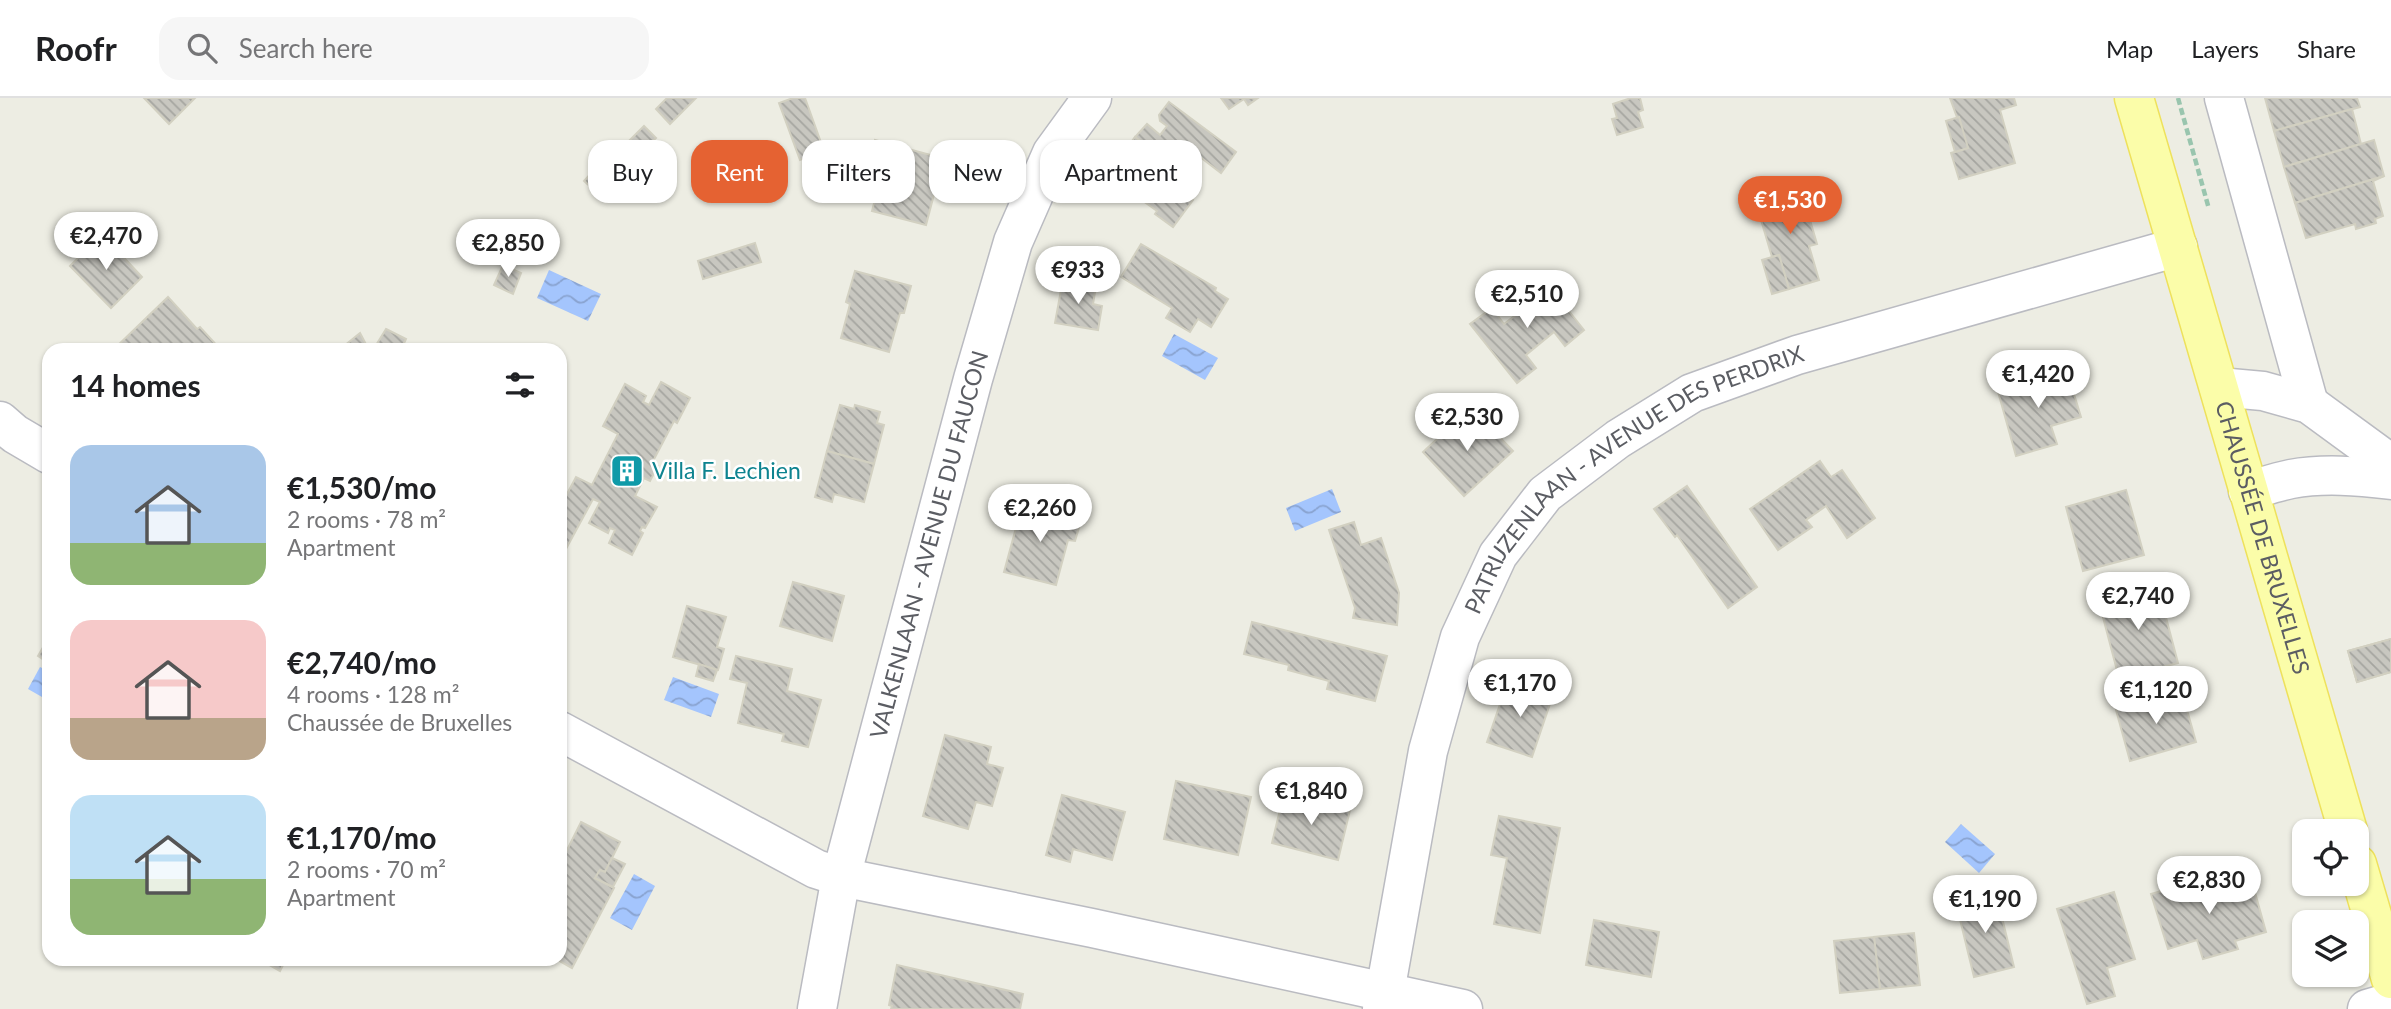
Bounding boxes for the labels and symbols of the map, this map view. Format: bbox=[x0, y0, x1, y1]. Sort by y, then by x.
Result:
pin: €1,530 bbox=[1733, 176, 1847, 236]
pin: €2,470 bbox=[49, 212, 163, 272]
pin: €2,850 bbox=[451, 220, 565, 279]
pin: €933 bbox=[1037, 246, 1119, 306]
pin: €2,510 bbox=[1470, 271, 1584, 330]
street label: PATRIJZENLAAN - AVENUE DES PERDRIX bbox=[1458, 339, 1807, 618]
street label: VALKENLAAN - AVENUE DU FAUCON bbox=[863, 347, 994, 741]
pin: €1,420 bbox=[1981, 350, 2095, 410]
pin: €2,530 bbox=[1410, 394, 1524, 453]
street label: CHAUSSÉE DE BRUXELLES bbox=[2210, 398, 2316, 677]
building icon: Villa F. Lechien bbox=[608, 452, 646, 490]
place label: Villa F. Lechien bbox=[652, 456, 801, 484]
pin: €2,260 bbox=[983, 484, 1097, 544]
pin: €2,740 bbox=[2081, 573, 2195, 632]
pin: €1,170 bbox=[1463, 660, 1577, 719]
pin: €1,120 bbox=[2099, 666, 2213, 726]
pin: €1,840 bbox=[1254, 768, 1368, 827]
pin: €2,830 bbox=[2152, 856, 2266, 916]
pin: €1,190 bbox=[1928, 876, 2042, 935]

